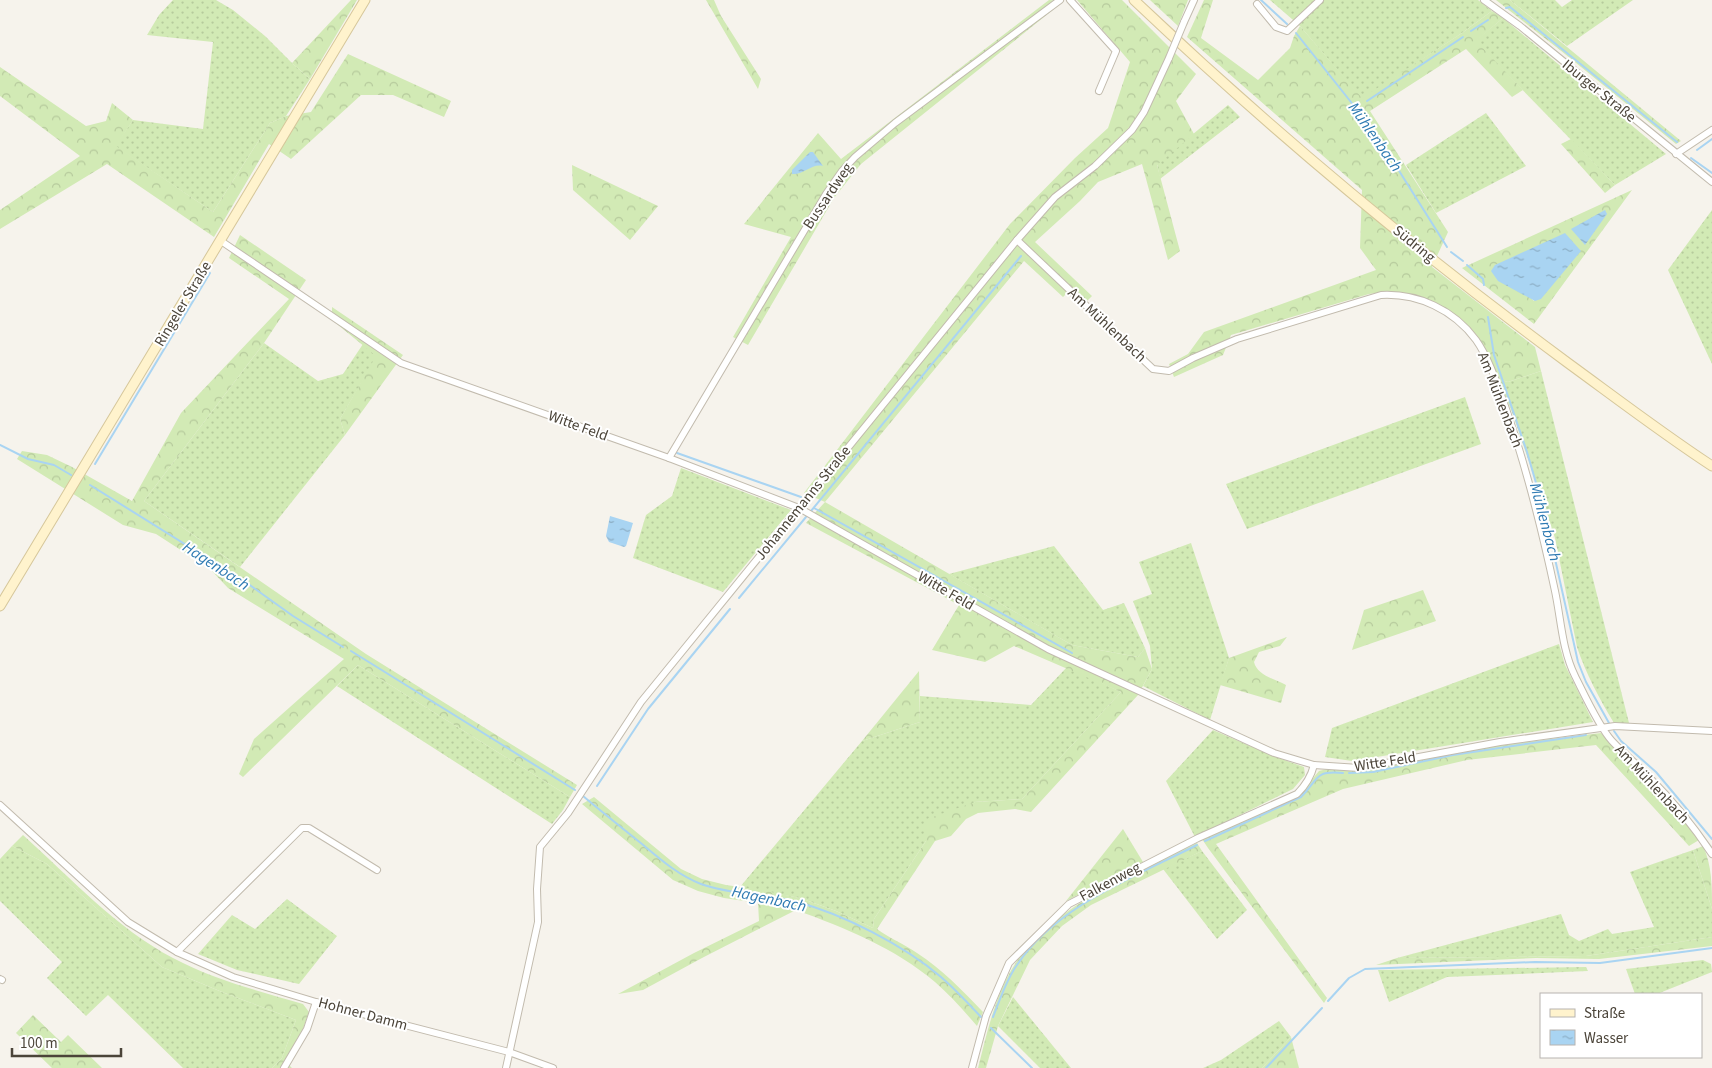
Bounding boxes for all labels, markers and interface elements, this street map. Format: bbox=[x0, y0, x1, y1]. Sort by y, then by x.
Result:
street label: Iburger Straße bbox=[1558, 55, 1640, 127]
water label: Mühlenbach bbox=[1343, 98, 1407, 176]
street label: Bussardweg bbox=[798, 158, 858, 233]
street label: Südring bbox=[1388, 220, 1440, 268]
street label: Ringeler Straße bbox=[149, 257, 217, 351]
street label: Am Mühlenbach bbox=[1063, 283, 1151, 367]
street label: Am Mühlenbach bbox=[1472, 349, 1528, 451]
street label: Witte Feld bbox=[545, 405, 611, 447]
street label: Johannemanns Straße bbox=[750, 441, 856, 565]
water label: Mühlenbach bbox=[1524, 480, 1566, 564]
water label: Hagenbach bbox=[178, 536, 254, 596]
street label: Witte Feld bbox=[914, 566, 978, 616]
street label: Am Mühlenbach bbox=[1610, 740, 1694, 828]
street label: Witte Feld bbox=[1353, 747, 1417, 777]
street label: Falkenweg bbox=[1076, 857, 1145, 907]
water label: Hagenbach bbox=[730, 880, 808, 918]
street label: Hohner Damm bbox=[316, 992, 410, 1036]
legend bbox=[1540, 993, 1702, 1058]
text: Straße bbox=[1584, 1003, 1625, 1024]
scale bar bbox=[12, 1026, 121, 1058]
text: Wasser bbox=[1584, 1028, 1629, 1049]
text: 100 m bbox=[20, 1033, 58, 1054]

